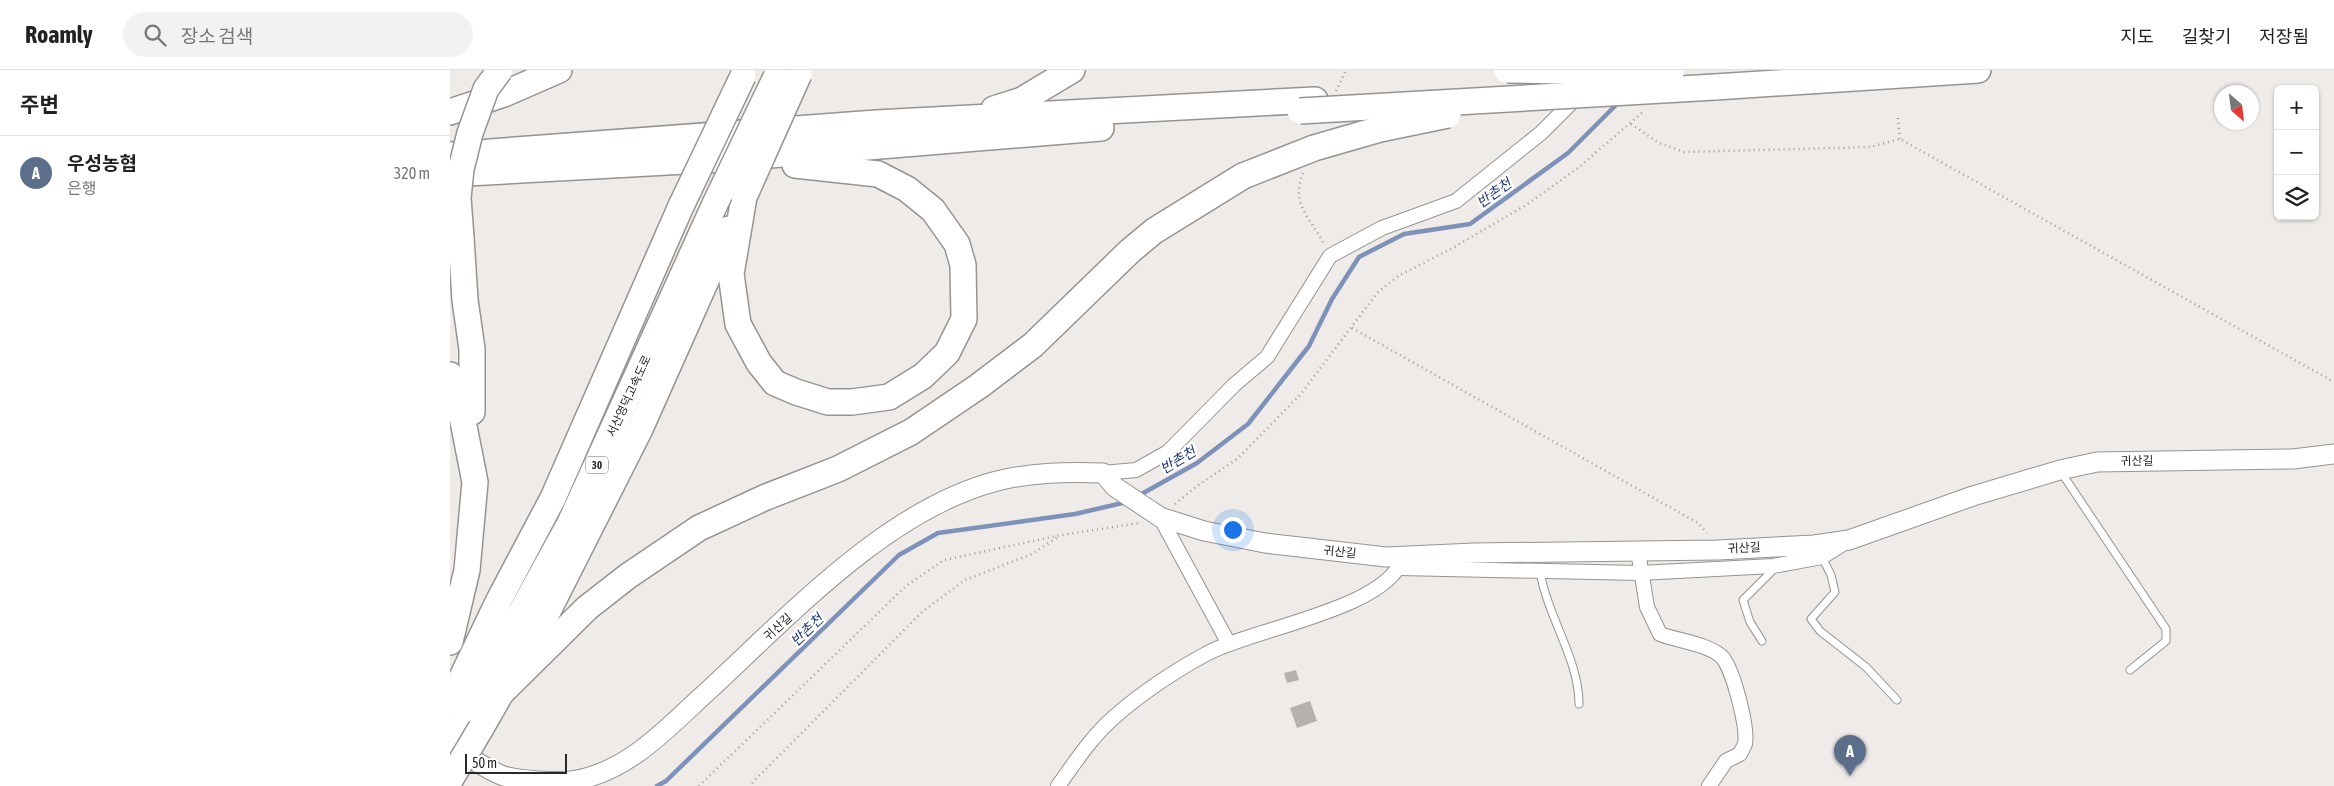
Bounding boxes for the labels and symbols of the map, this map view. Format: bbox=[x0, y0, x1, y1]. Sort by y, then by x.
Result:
north arrow bbox=[2214, 85, 2259, 130]
water label: 반촌천 bbox=[1474, 175, 1515, 211]
street label: 서산영덕고속도로 bbox=[604, 353, 654, 439]
water label: 반촌천 bbox=[1157, 443, 1200, 477]
street label: 귀산길 bbox=[2120, 454, 2154, 468]
road number: 30 bbox=[586, 456, 608, 474]
your location bbox=[1220, 517, 1246, 543]
street label: 귀산길 bbox=[1727, 540, 1761, 556]
street label: 귀산길 bbox=[1323, 543, 1357, 561]
water label: 반촌천 bbox=[788, 610, 827, 649]
street label: 귀산길 bbox=[761, 611, 795, 643]
pin: A bbox=[1834, 735, 1866, 776]
scale bar bbox=[465, 751, 568, 774]

